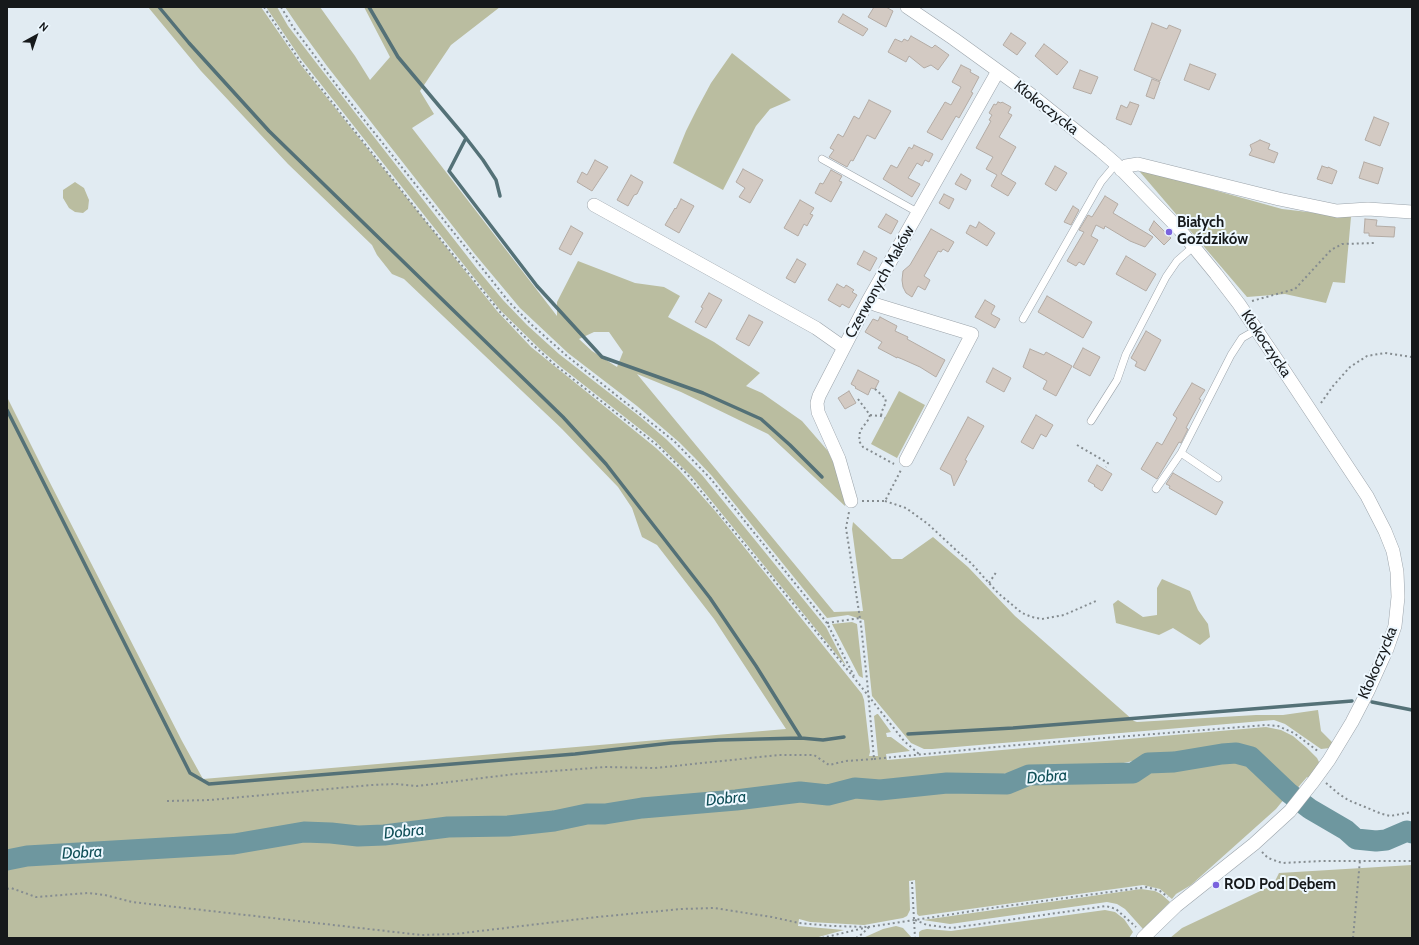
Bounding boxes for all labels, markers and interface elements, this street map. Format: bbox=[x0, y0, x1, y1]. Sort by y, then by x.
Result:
north arrow bbox=[16, 16, 56, 56]
text: N bbox=[36, 19, 51, 35]
street label: Kłokoczycka bbox=[1010, 77, 1082, 139]
place label: Białych Goździków bbox=[1177, 214, 1248, 249]
street label: Czerwonych Maków bbox=[842, 222, 918, 342]
marker: Białych Goździków bbox=[1164, 227, 1174, 237]
street label: Kłokoczycka bbox=[1237, 307, 1295, 381]
street label: Kłokoczycka bbox=[1355, 624, 1401, 702]
water label: Dobra bbox=[1026, 766, 1068, 788]
water label: Dobra bbox=[705, 787, 747, 811]
water label: Dobra bbox=[383, 820, 425, 844]
water label: Dobra bbox=[61, 842, 103, 864]
place label: ROD Pod Dębem bbox=[1224, 876, 1336, 894]
marker: ROD Pod Dębem bbox=[1211, 880, 1221, 890]

